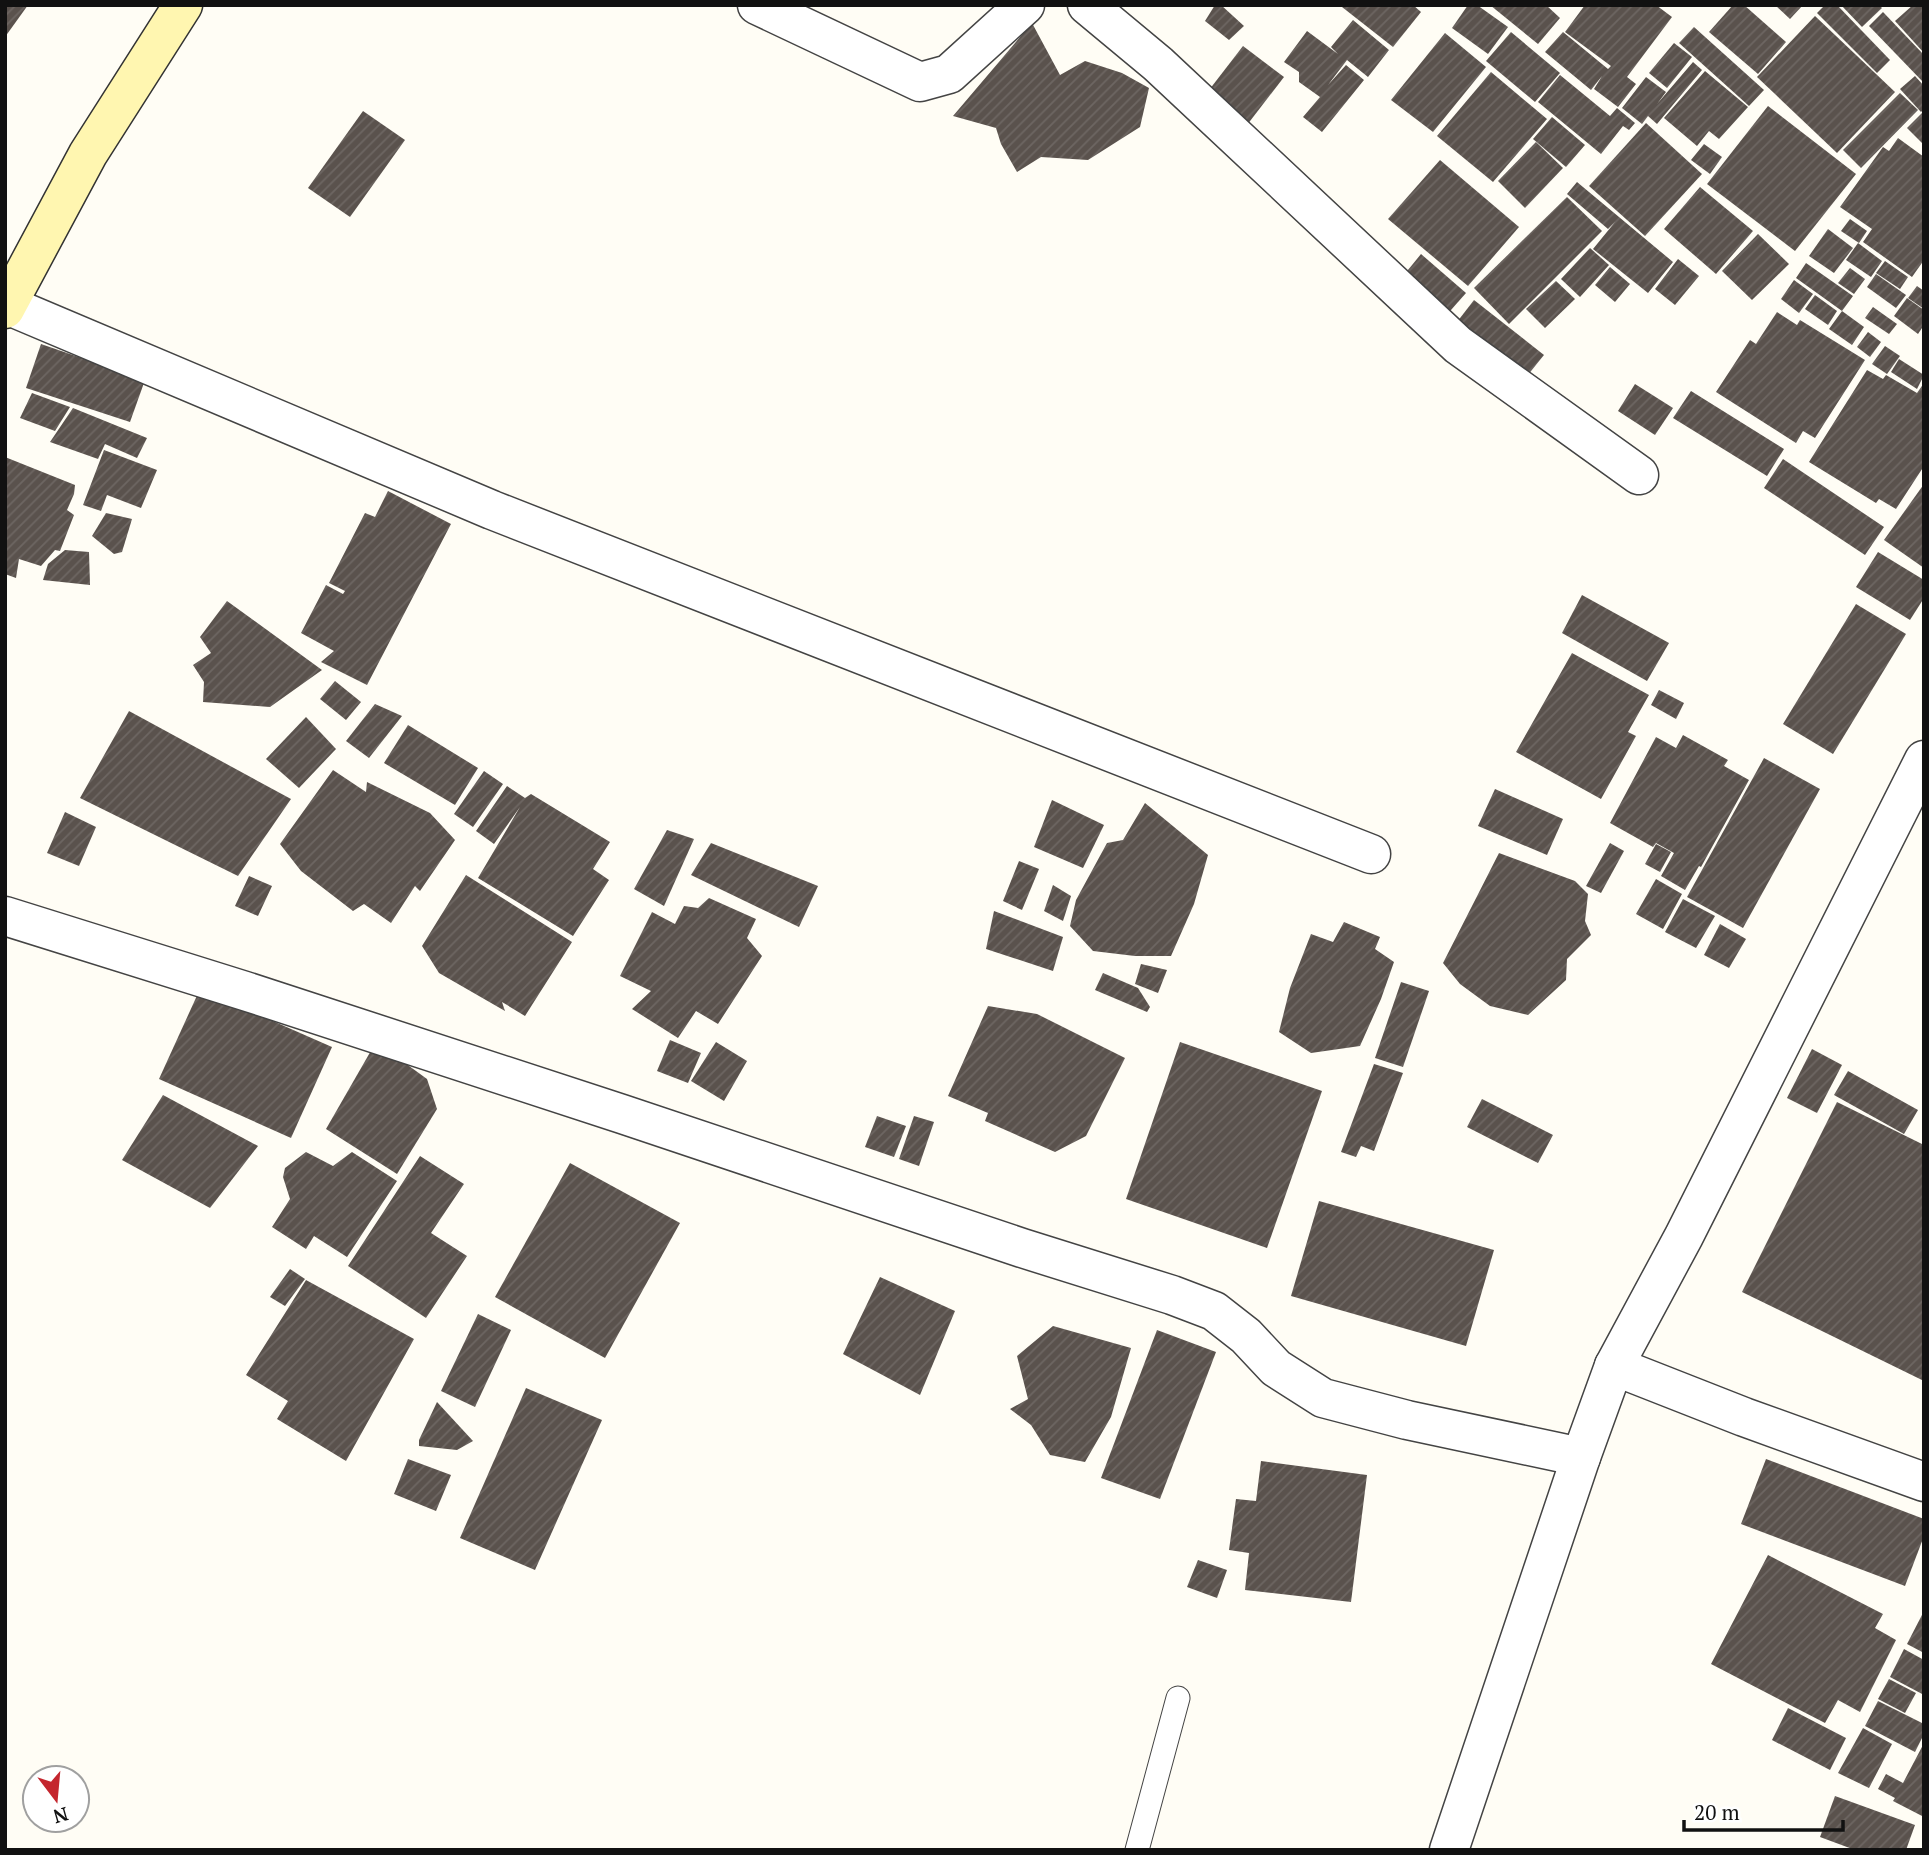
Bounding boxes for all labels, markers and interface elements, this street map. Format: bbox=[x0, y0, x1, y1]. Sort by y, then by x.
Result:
north arrow bbox=[21, 1764, 91, 1834]
scale bar bbox=[1684, 1788, 1843, 1832]
text: 20 m bbox=[1694, 1798, 1740, 1826]
text: N bbox=[50, 1802, 71, 1830]

